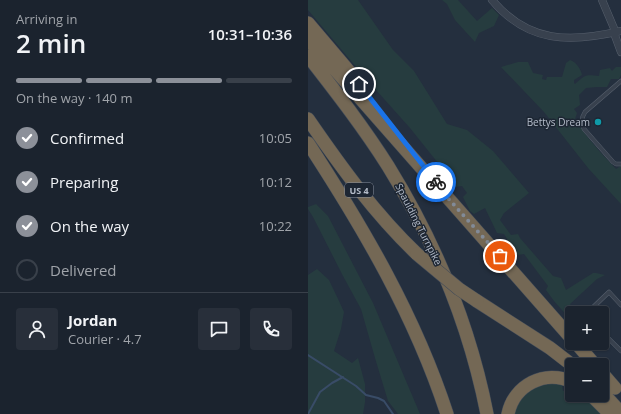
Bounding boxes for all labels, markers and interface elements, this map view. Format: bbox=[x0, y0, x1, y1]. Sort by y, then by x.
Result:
text: Arriving in bbox=[16, 10, 78, 28]
text: 10:31–10:36 bbox=[208, 24, 292, 44]
text: 2 min bbox=[16, 25, 86, 61]
pin bbox=[342, 67, 376, 101]
icon: home bbox=[348, 73, 370, 95]
text: On the way · 140 m bbox=[16, 89, 132, 107]
place label: Bettys Dream bbox=[527, 115, 590, 129]
marker: Bettys Dream bbox=[593, 117, 603, 127]
icon: check bbox=[16, 127, 38, 149]
text: Confirmed bbox=[50, 128, 124, 148]
text: 10:05 bbox=[259, 129, 292, 147]
courier bbox=[416, 162, 456, 202]
icon: check bbox=[16, 171, 38, 193]
icon: bike bbox=[425, 171, 447, 193]
text: Preparing bbox=[50, 172, 118, 192]
text: 10:12 bbox=[259, 173, 292, 191]
street label: Spaulding Turnpike bbox=[392, 181, 446, 268]
road number: US 4 bbox=[345, 183, 373, 197]
icon: check bbox=[16, 215, 38, 237]
text: On the way bbox=[50, 216, 129, 236]
text: 10:22 bbox=[259, 217, 292, 235]
pin bbox=[483, 239, 517, 273]
icon: bag bbox=[489, 245, 511, 267]
text: Delivered bbox=[50, 260, 117, 280]
map controls bbox=[565, 306, 609, 402]
button: + bbox=[565, 306, 609, 350]
button: person bbox=[16, 308, 58, 350]
button: chat bbox=[198, 308, 240, 350]
button: phone bbox=[250, 308, 292, 350]
text: Jordan bbox=[68, 310, 117, 330]
text: Courier · 4.7 bbox=[68, 330, 142, 348]
button: − bbox=[565, 358, 609, 402]

